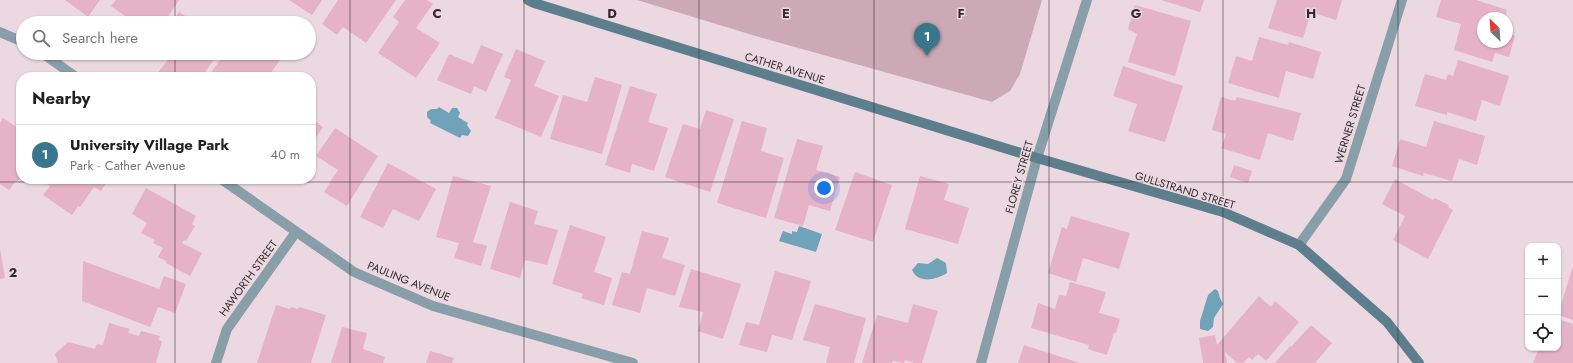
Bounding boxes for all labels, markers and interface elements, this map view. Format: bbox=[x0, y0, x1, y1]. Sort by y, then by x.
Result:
text: C bbox=[432, 4, 442, 23]
text: D bbox=[607, 4, 617, 23]
text: E bbox=[782, 4, 790, 23]
text: F bbox=[957, 4, 965, 23]
text: G bbox=[1131, 4, 1142, 23]
text: H bbox=[1306, 4, 1316, 23]
north arrow bbox=[1477, 12, 1513, 48]
search box bbox=[16, 16, 316, 60]
pin: 1 bbox=[914, 23, 940, 56]
icon: search bbox=[30, 27, 52, 49]
text: Search here bbox=[62, 27, 138, 49]
street label: CATHER AVENUE bbox=[743, 48, 827, 88]
street label: WERNER STREET bbox=[1330, 83, 1370, 165]
text: Nearby bbox=[32, 86, 90, 110]
text: University Village Park bbox=[70, 134, 229, 156]
street label: FLOREY STREET bbox=[1001, 139, 1037, 215]
text: 1 bbox=[42, 145, 48, 164]
text: 40 m bbox=[271, 145, 300, 164]
text: Park · Cather Avenue bbox=[70, 156, 186, 175]
street label: GULLSTRAND STREET bbox=[1133, 167, 1237, 213]
your location bbox=[814, 178, 834, 198]
street label: HAWORTH STREET bbox=[215, 237, 281, 319]
map controls bbox=[1525, 243, 1561, 351]
button: + bbox=[1525, 243, 1561, 279]
street label: PAULING AVENUE bbox=[365, 257, 453, 305]
text: 2 bbox=[9, 263, 17, 282]
button: − bbox=[1525, 279, 1561, 315]
button: locate bbox=[1525, 315, 1561, 351]

